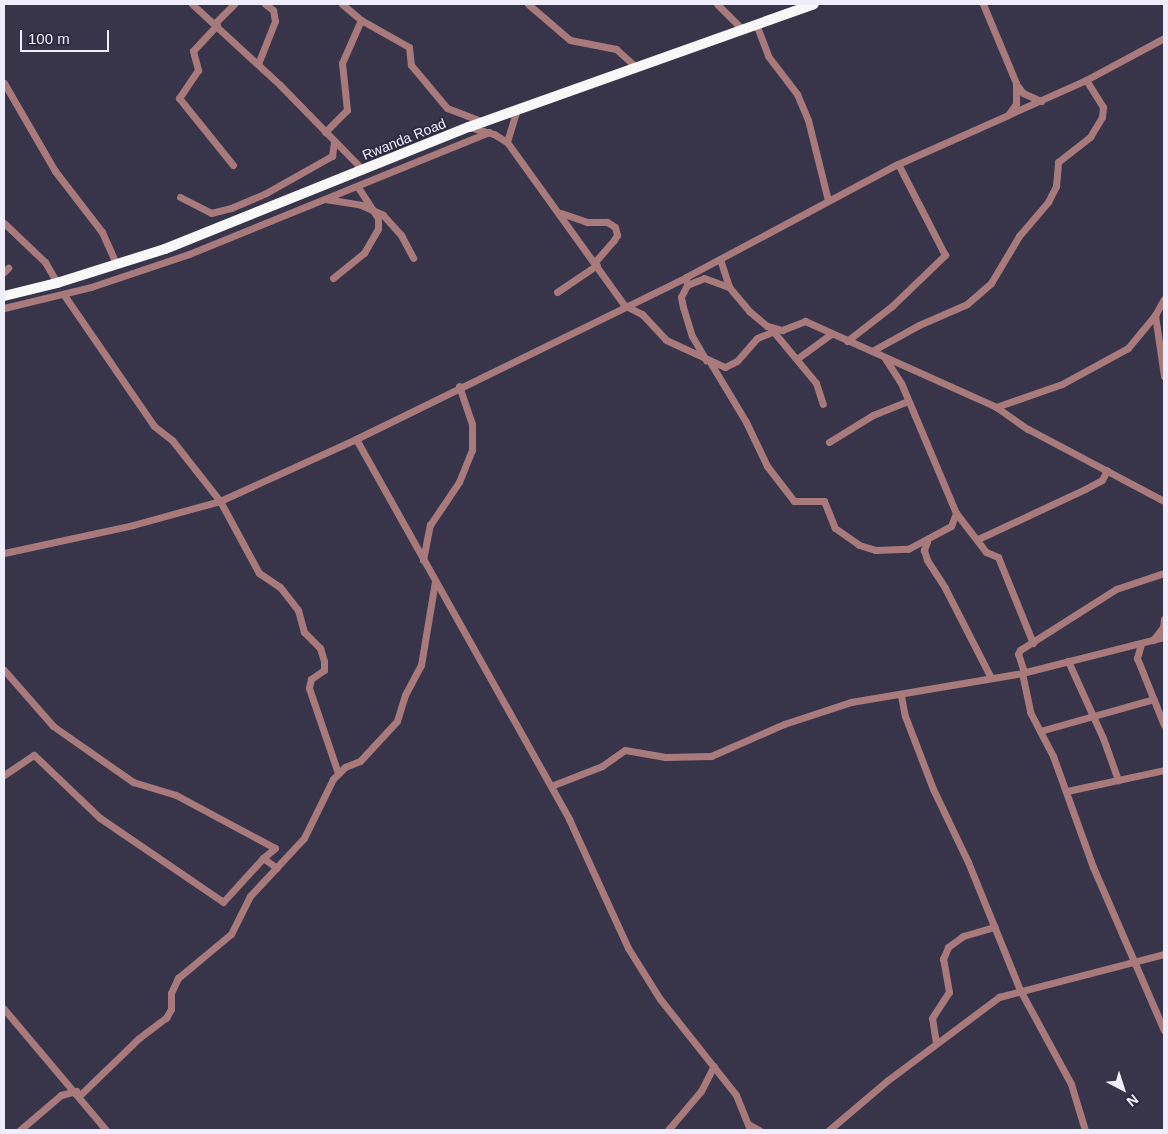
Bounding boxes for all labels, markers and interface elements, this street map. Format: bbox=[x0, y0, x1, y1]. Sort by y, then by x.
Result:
scale bar bbox=[22, 20, 111, 52]
text: 100 m bbox=[28, 30, 70, 47]
street label: Rwanda Road bbox=[360, 115, 448, 163]
north arrow bbox=[1098, 1064, 1148, 1114]
text: N bbox=[1124, 1091, 1142, 1110]

